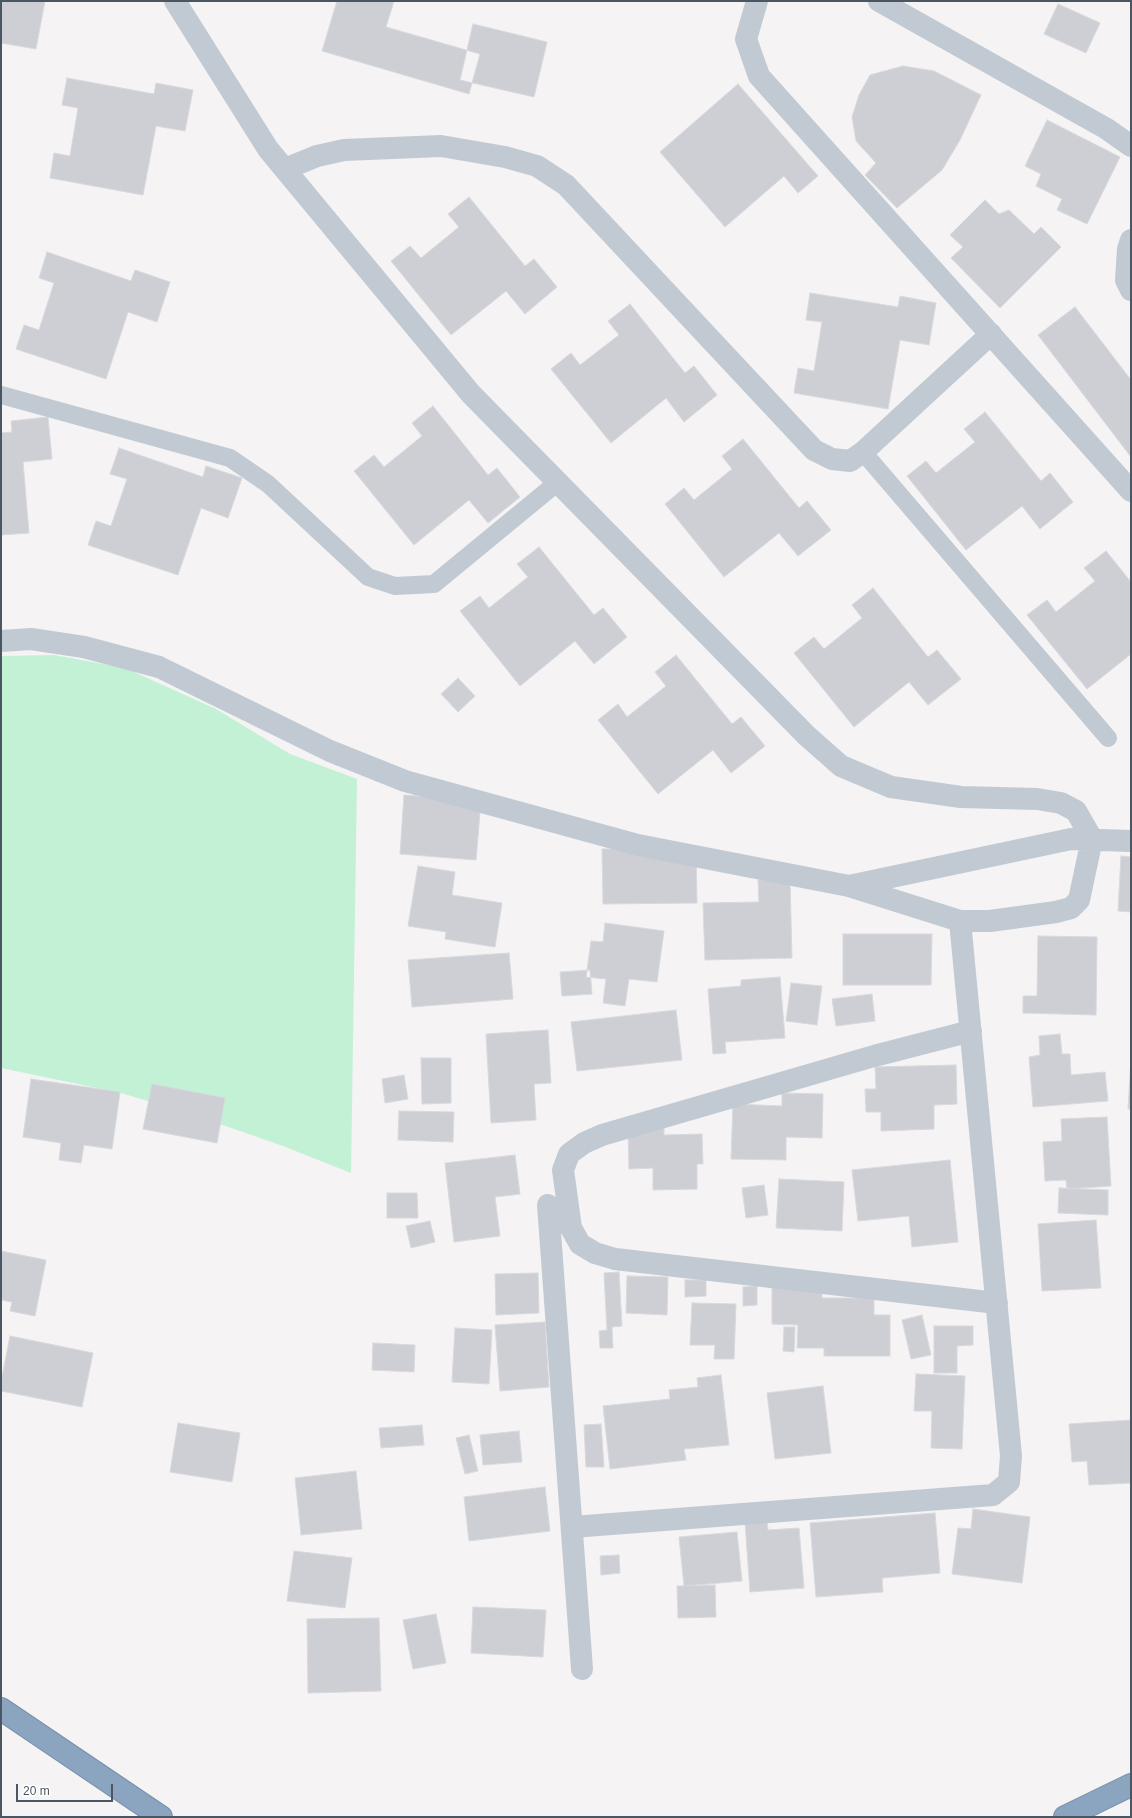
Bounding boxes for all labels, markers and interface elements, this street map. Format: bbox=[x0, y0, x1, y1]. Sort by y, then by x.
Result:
scale bar bbox=[18, 1776, 115, 1802]
text: 20 m bbox=[23, 1784, 50, 1798]

